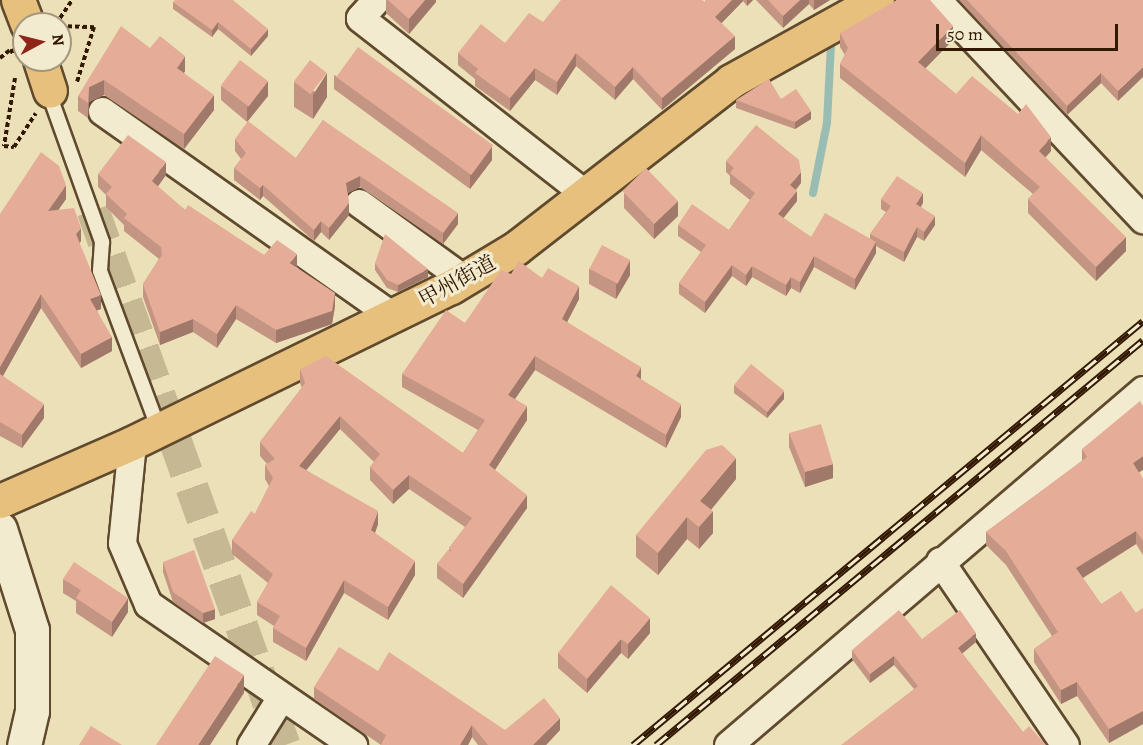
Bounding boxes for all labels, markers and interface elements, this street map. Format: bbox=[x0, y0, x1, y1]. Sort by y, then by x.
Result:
north arrow bbox=[12, 12, 72, 72]
scale bar bbox=[939, 12, 1120, 50]
text: 50 m bbox=[947, 22, 983, 46]
text: N bbox=[46, 33, 70, 47]
street label: 甲州街道 bbox=[414, 250, 500, 312]

